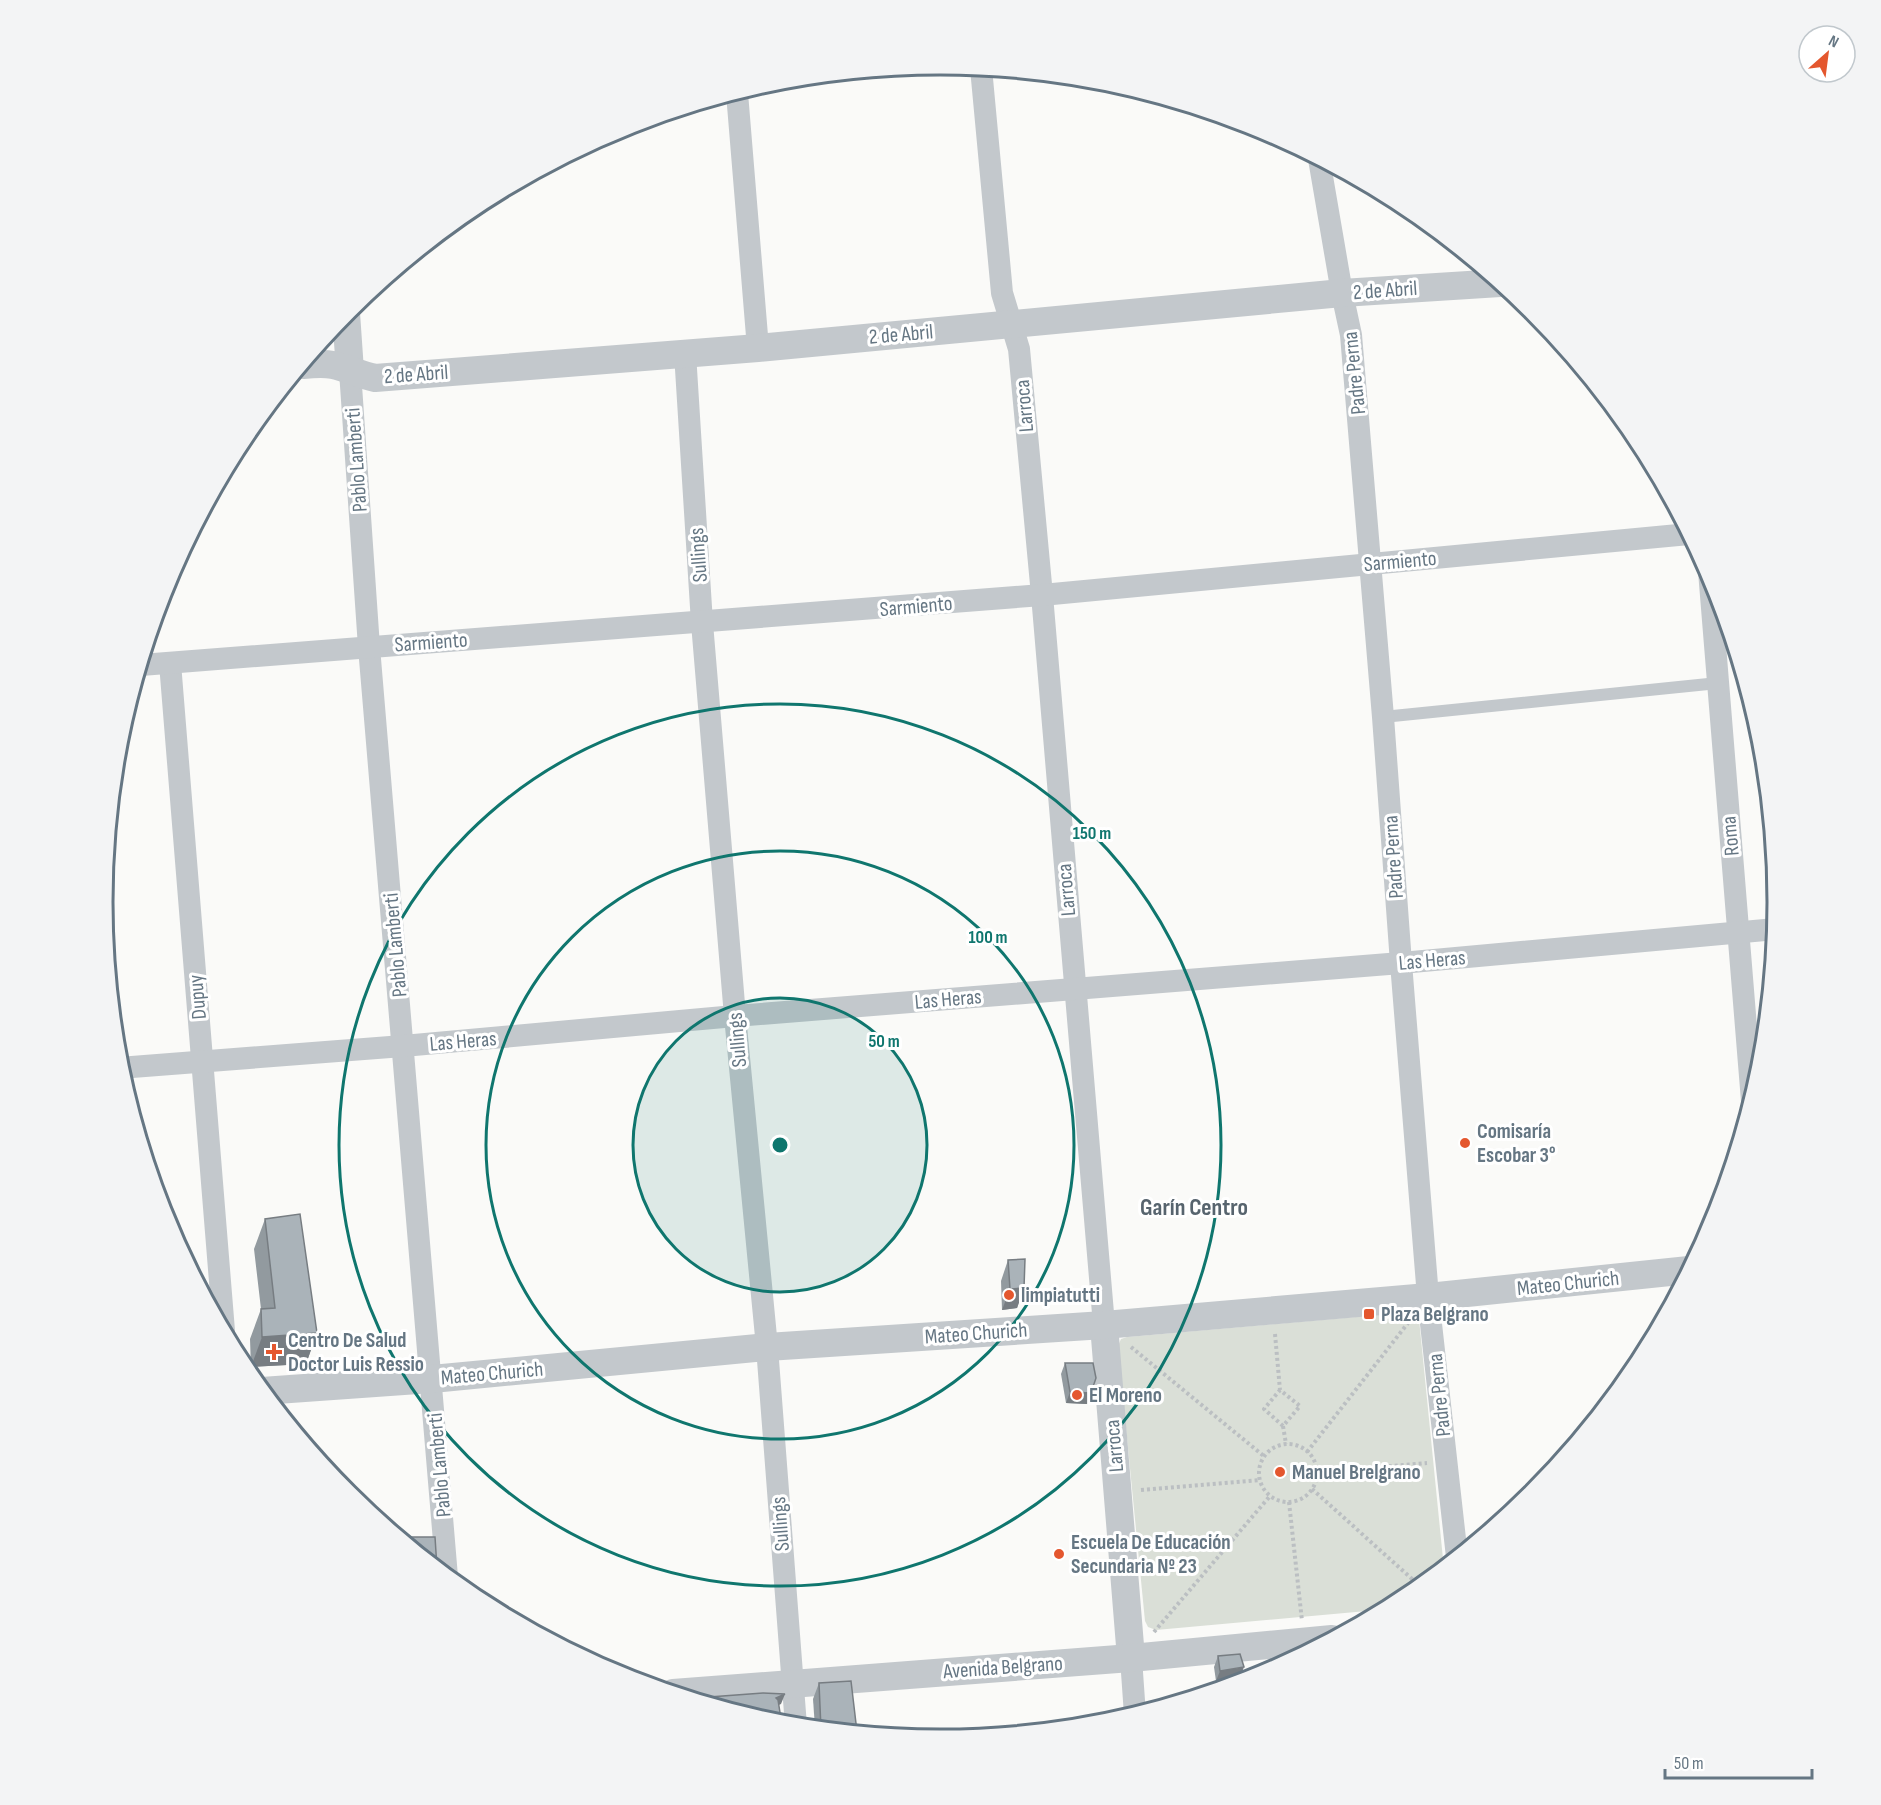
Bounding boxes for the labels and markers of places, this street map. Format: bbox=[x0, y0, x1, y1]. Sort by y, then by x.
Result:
place label: Comisaría Escobar 3° bbox=[1477, 1119, 1556, 1168]
centre of rings bbox=[770, 1135, 790, 1155]
marker: Comisaría Escobar 3° bbox=[1458, 1136, 1472, 1150]
place label: limpiatutti bbox=[1021, 1283, 1100, 1308]
marker: limpiatutti bbox=[1002, 1288, 1016, 1302]
place label: Plaza Belgrano bbox=[1381, 1302, 1489, 1327]
marker: Plaza Belgrano bbox=[1362, 1307, 1376, 1321]
place label: Centro De Salud Doctor Luis Ressio bbox=[288, 1328, 424, 1377]
marker: Centro De Salud Doctor Luis Ressio bbox=[265, 1343, 283, 1361]
place label: El Moreno bbox=[1089, 1383, 1162, 1408]
marker: El Moreno bbox=[1070, 1388, 1084, 1402]
place label: Manuel Brelgrano bbox=[1292, 1460, 1421, 1485]
marker: Manuel Brelgrano bbox=[1273, 1465, 1287, 1479]
place label: Escuela De Educación Secundaria Nº 23 bbox=[1071, 1530, 1231, 1579]
marker: Escuela De Educación Secundaria Nº 23 bbox=[1052, 1547, 1066, 1561]

